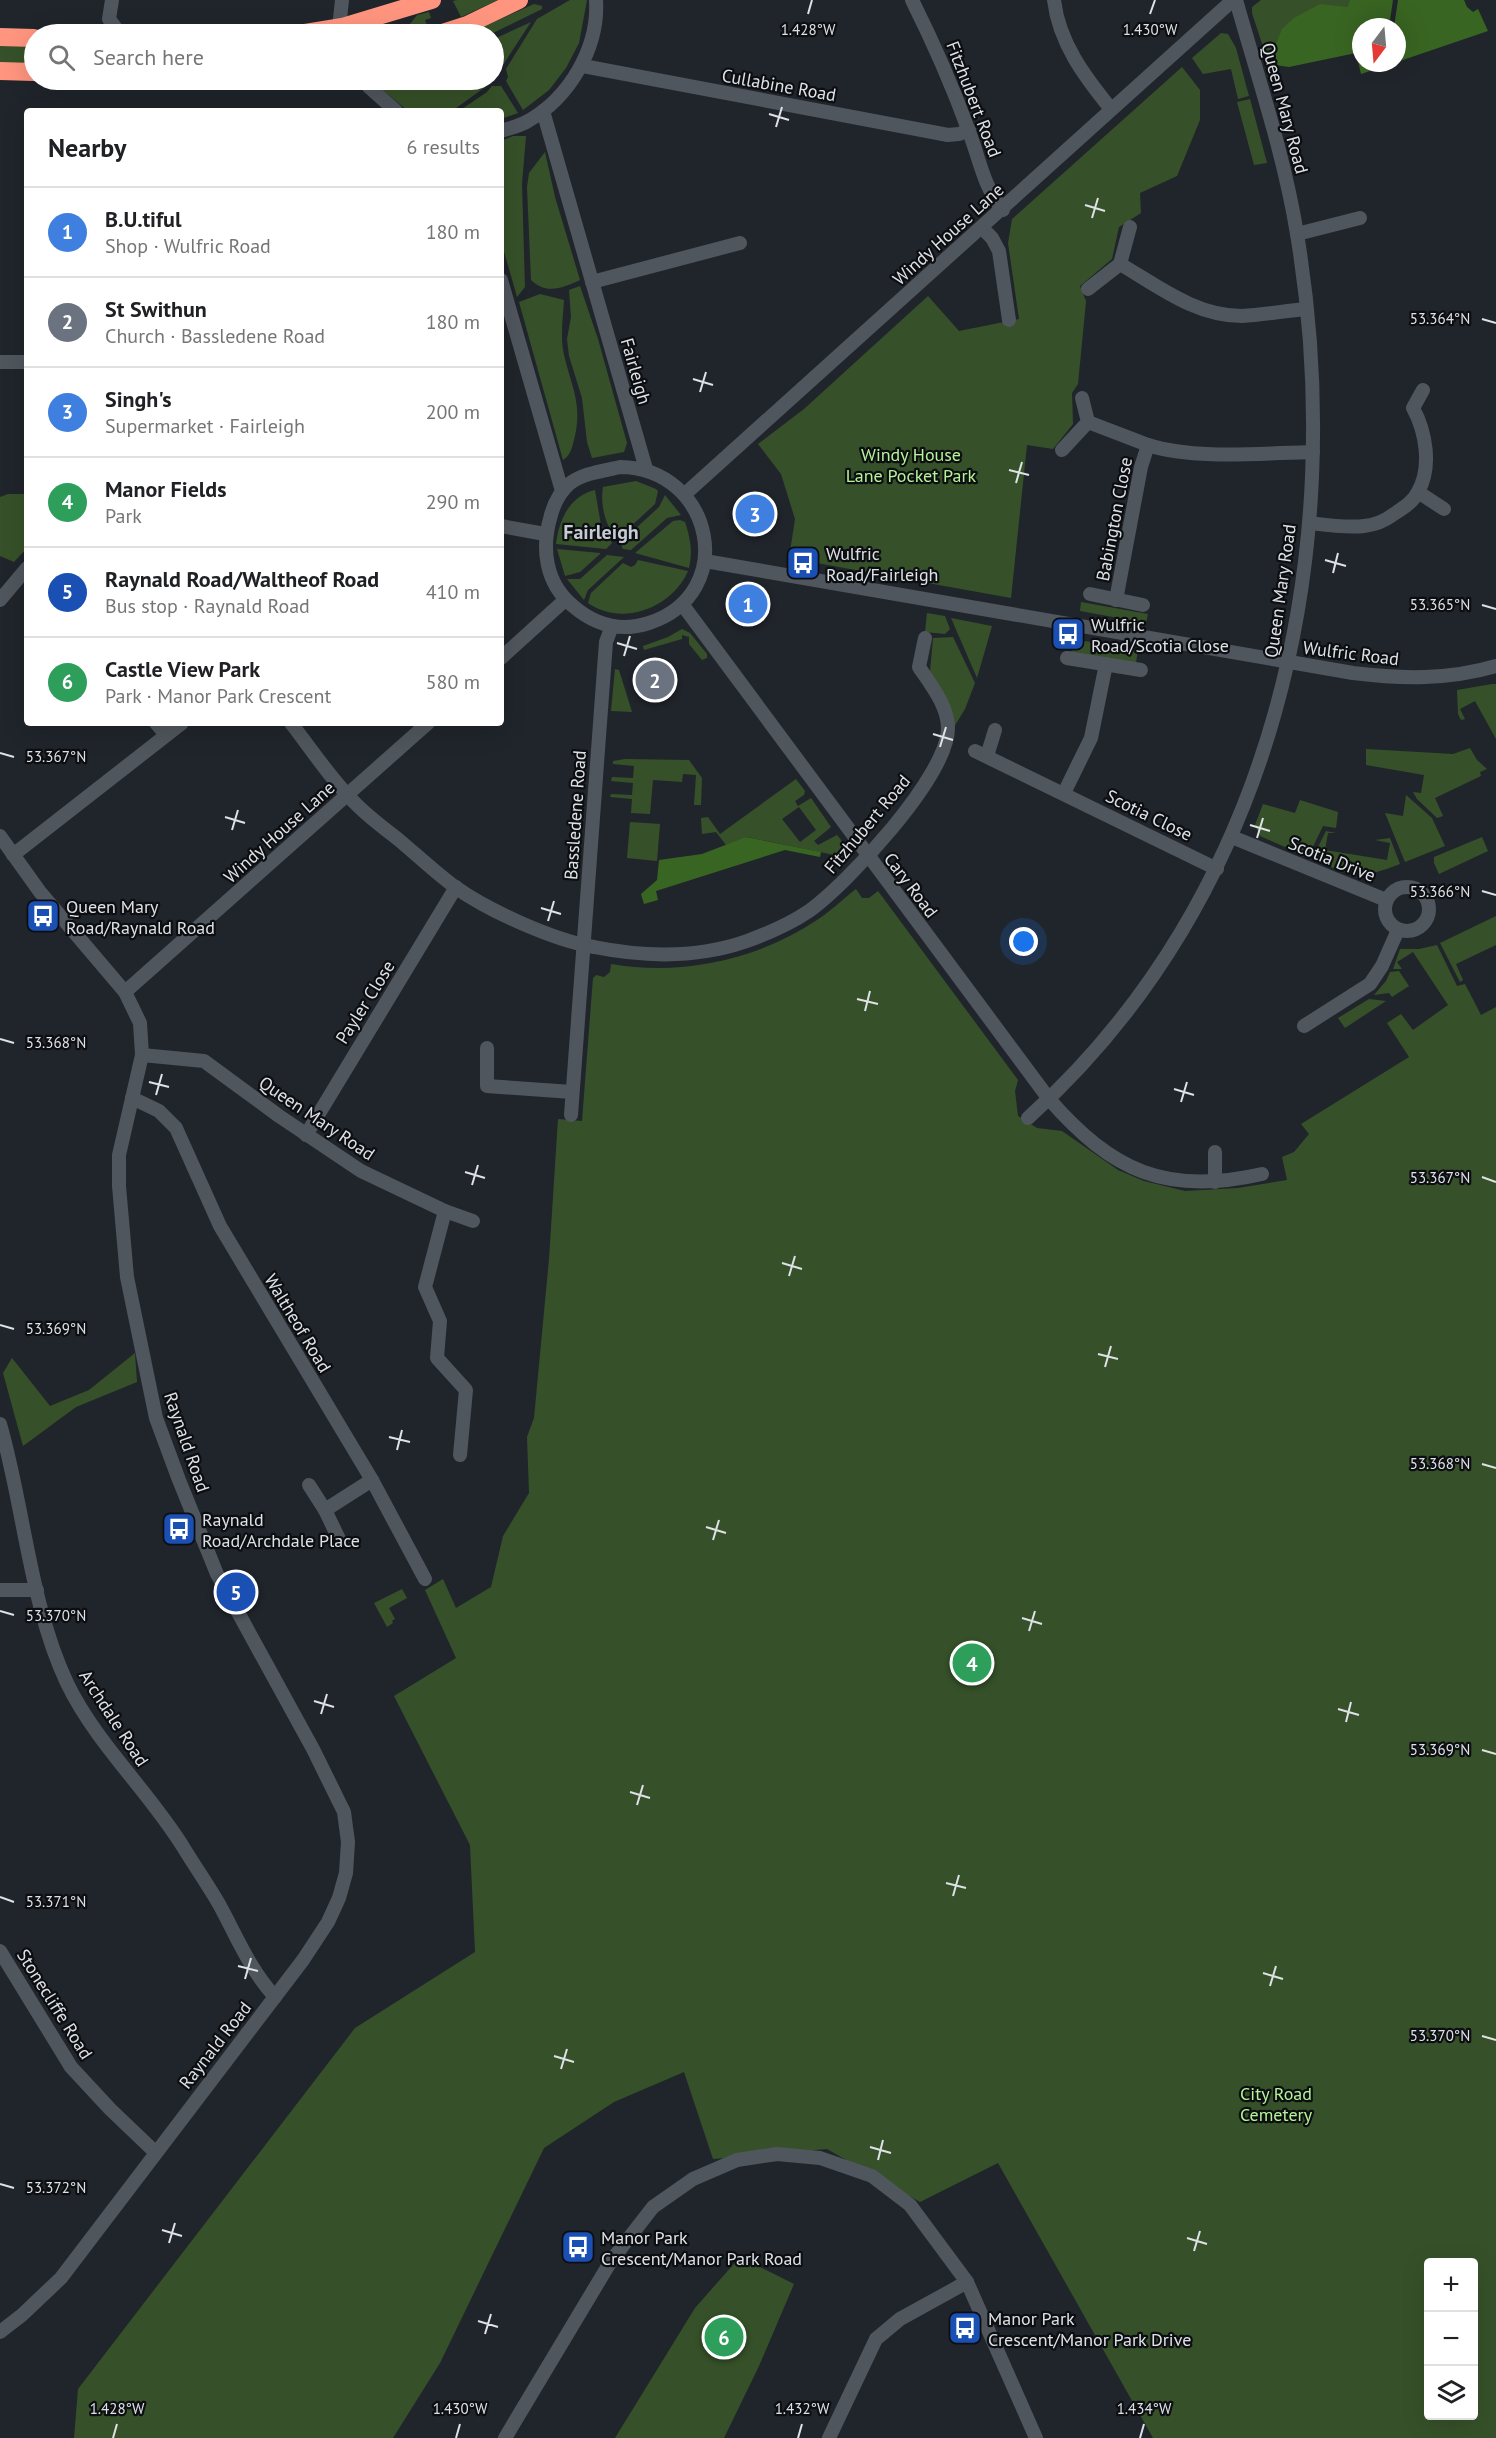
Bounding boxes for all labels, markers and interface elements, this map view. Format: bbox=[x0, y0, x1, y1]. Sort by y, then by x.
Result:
north arrow bbox=[1352, 18, 1406, 72]
text: 1.428°W bbox=[781, 20, 836, 39]
text: 1.430°W bbox=[1123, 20, 1178, 39]
search box bbox=[24, 24, 504, 90]
street label: Fitzhubert Road bbox=[941, 38, 1007, 160]
street label: Queen Mary Road bbox=[1256, 40, 1314, 176]
icon: search bbox=[45, 41, 78, 74]
text: Search here bbox=[93, 43, 204, 71]
street label: Cullabine Road bbox=[720, 64, 838, 106]
text: Nearby bbox=[48, 131, 126, 164]
text: 6 results bbox=[407, 134, 480, 160]
street label: Windy House Lane bbox=[888, 178, 1008, 290]
text: B.U.tiful bbox=[105, 205, 181, 233]
text: 1 bbox=[62, 219, 73, 245]
text: 180 m bbox=[426, 219, 480, 245]
text: Shop · Wulfric Road bbox=[105, 233, 271, 259]
text: St Swithun bbox=[105, 295, 207, 323]
text: 2 bbox=[62, 309, 73, 335]
text: 180 m bbox=[426, 309, 480, 335]
text: 53.364°N bbox=[1410, 309, 1470, 328]
text: Church · Bassledene Road bbox=[105, 323, 325, 349]
street label: Fairleigh bbox=[616, 335, 656, 407]
text: Singh's bbox=[105, 385, 172, 413]
text: 3 bbox=[62, 399, 73, 425]
text: 200 m bbox=[426, 399, 480, 425]
text: Supermarket · Fairleigh bbox=[105, 413, 305, 439]
park label: Windy House Lane Pocket Park bbox=[846, 443, 977, 487]
street label: Babington Close bbox=[1091, 455, 1137, 583]
text: Manor Fields bbox=[105, 475, 227, 503]
text: 4 bbox=[62, 489, 73, 515]
text: 290 m bbox=[426, 489, 480, 515]
pin: 3 bbox=[736, 492, 774, 536]
text: Park bbox=[105, 503, 142, 529]
district label: Fairleigh bbox=[563, 519, 639, 545]
street label: Queen Mary Road bbox=[1259, 523, 1301, 659]
place label: Wulfric Road/Fairleigh bbox=[826, 542, 938, 586]
bus stop icon: Wulfric Road/Fairleigh bbox=[785, 545, 821, 581]
text: Raynald Road/Waltheof Road bbox=[105, 565, 379, 593]
text: 5 bbox=[62, 579, 73, 605]
text: 410 m bbox=[426, 579, 480, 605]
pin: 1 bbox=[728, 582, 768, 626]
text: Bus stop · Raynald Road bbox=[105, 593, 310, 619]
text: 53.365°N bbox=[1410, 595, 1470, 614]
place label: Wulfric Road/Scotia Close bbox=[1091, 613, 1229, 657]
bus stop icon: Wulfric Road/Scotia Close bbox=[1050, 616, 1086, 652]
street label: Wulfric Road bbox=[1302, 636, 1400, 670]
text: Castle View Park bbox=[105, 655, 260, 683]
pin: 2 bbox=[636, 658, 674, 702]
text: 6 bbox=[62, 669, 73, 695]
text: 580 m bbox=[426, 669, 480, 695]
text: Park · Manor Park Crescent bbox=[105, 683, 331, 709]
text: 53.367°N bbox=[26, 747, 86, 766]
street label: Bassledene Road bbox=[559, 749, 591, 881]
street label: Fitzhubert Road bbox=[819, 770, 915, 878]
street label: Windy House Lane bbox=[219, 776, 339, 888]
street label: Scotia Close bbox=[1102, 784, 1196, 846]
street label: Scotia Drive bbox=[1285, 831, 1379, 887]
street label: Cary Road bbox=[879, 848, 943, 922]
text: 53.366°N bbox=[1410, 882, 1470, 901]
place label: Queen Mary Road/Raynald Road bbox=[66, 895, 215, 939]
bus stop icon: Queen Mary Road/Raynald Road bbox=[25, 898, 61, 934]
your location bbox=[1009, 927, 1038, 956]
street label: Payler Close bbox=[330, 956, 400, 1048]
text: 53.368°N bbox=[26, 1033, 86, 1052]
street label: Queen Mary Road bbox=[255, 1071, 379, 1165]
text: 53.367°N bbox=[1410, 1168, 1470, 1187]
street label: Waltheof Road bbox=[259, 1269, 337, 1377]
text: 53.369°N bbox=[26, 1319, 86, 1338]
street label: Raynald Road bbox=[159, 1389, 215, 1495]
text: 53.368°N bbox=[1410, 1454, 1470, 1473]
place label: Raynald Road/Archdale Place bbox=[202, 1508, 360, 1552]
bus stop icon: Raynald Road/Archdale Place bbox=[161, 1511, 197, 1547]
pin: 5 bbox=[216, 1570, 256, 1614]
text: 53.370°N bbox=[26, 1606, 86, 1625]
pin: 4 bbox=[952, 1640, 992, 1686]
street label: Archdale Road bbox=[74, 1665, 154, 1771]
text: 53.369°N bbox=[1410, 1740, 1470, 1759]
text: 53.371°N bbox=[26, 1892, 86, 1911]
street label: Stonecliffe Road bbox=[12, 1945, 98, 2063]
street label: Raynald Road bbox=[174, 1997, 256, 2093]
text: 53.370°N bbox=[1410, 2026, 1470, 2045]
park label: City Road Cemetery bbox=[1240, 2082, 1313, 2126]
text: 53.372°N bbox=[26, 2178, 86, 2197]
place label: Manor Park Crescent/Manor Park Road bbox=[601, 2226, 802, 2270]
bus stop icon: Manor Park Crescent/Manor Park Road bbox=[560, 2229, 596, 2265]
map controls bbox=[1424, 2258, 1478, 2420]
button: + bbox=[1424, 2258, 1478, 2312]
place label: Manor Park Crescent/Manor Park Drive bbox=[988, 2307, 1191, 2351]
bus stop icon: Manor Park Crescent/Manor Park Drive bbox=[947, 2310, 983, 2346]
button: − bbox=[1424, 2312, 1478, 2366]
pin: 6 bbox=[704, 2314, 744, 2360]
button: layers bbox=[1424, 2366, 1478, 2420]
text: 1.428°W bbox=[90, 2399, 145, 2418]
text: 1.430°W bbox=[433, 2399, 488, 2418]
text: 1.432°W bbox=[775, 2399, 830, 2418]
text: 1.434°W bbox=[1117, 2399, 1172, 2418]

